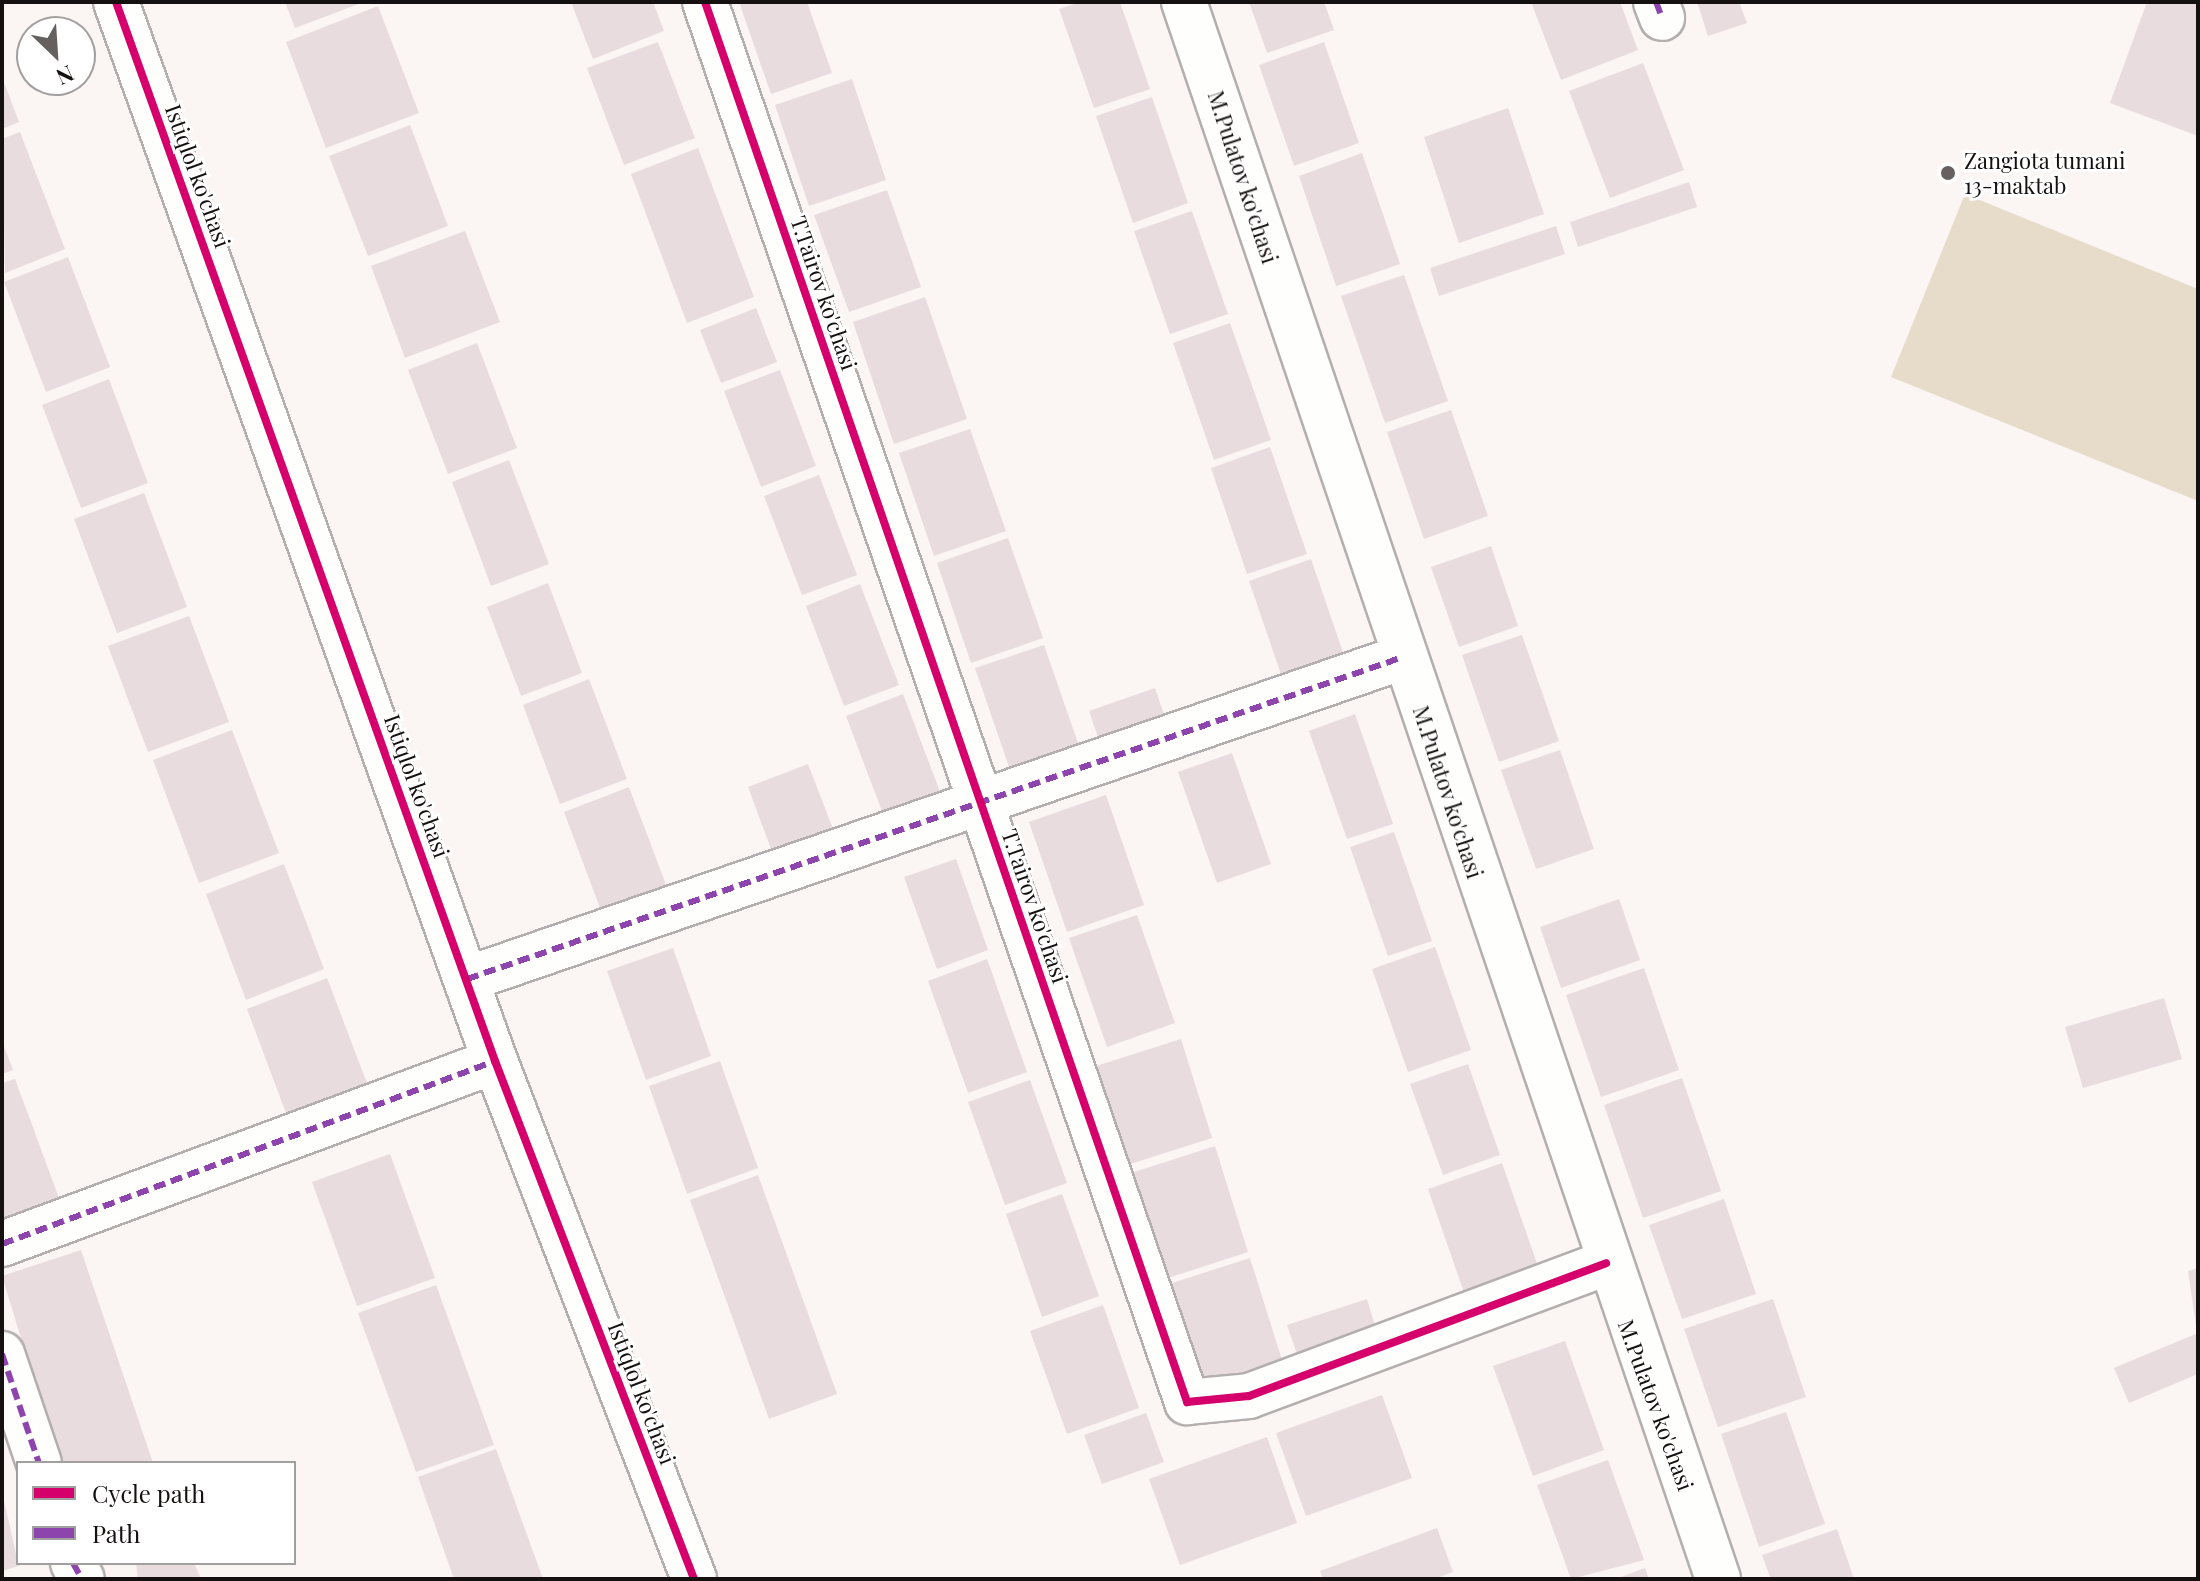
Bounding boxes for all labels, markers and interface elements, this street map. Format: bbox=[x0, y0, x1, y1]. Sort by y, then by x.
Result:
north arrow bbox=[16, 16, 96, 96]
text: N bbox=[52, 59, 79, 93]
street label: M.Pulatov ko'chasi bbox=[1202, 87, 1284, 267]
street label: Istiqlol ko'chasi bbox=[160, 100, 236, 252]
place label: Zangiota tumani 13-maktab bbox=[1964, 147, 2126, 198]
marker: Zangiota tumani 13-maktab bbox=[1939, 164, 1957, 182]
street label: T.Tairov ko'chasi bbox=[785, 212, 863, 374]
street label: M.Pulatov ko'chasi bbox=[1407, 702, 1489, 882]
street label: Istiqlol ko'chasi bbox=[379, 710, 455, 862]
street label: T.Tairov ko'chasi bbox=[996, 825, 1074, 987]
street label: M.Pulatov ko'chasi bbox=[1613, 1315, 1699, 1495]
street label: Istiqlol ko'chasi bbox=[603, 1318, 681, 1468]
legend bbox=[16, 1461, 296, 1565]
text: Cycle path bbox=[92, 1477, 205, 1509]
text: Path bbox=[92, 1517, 140, 1549]

